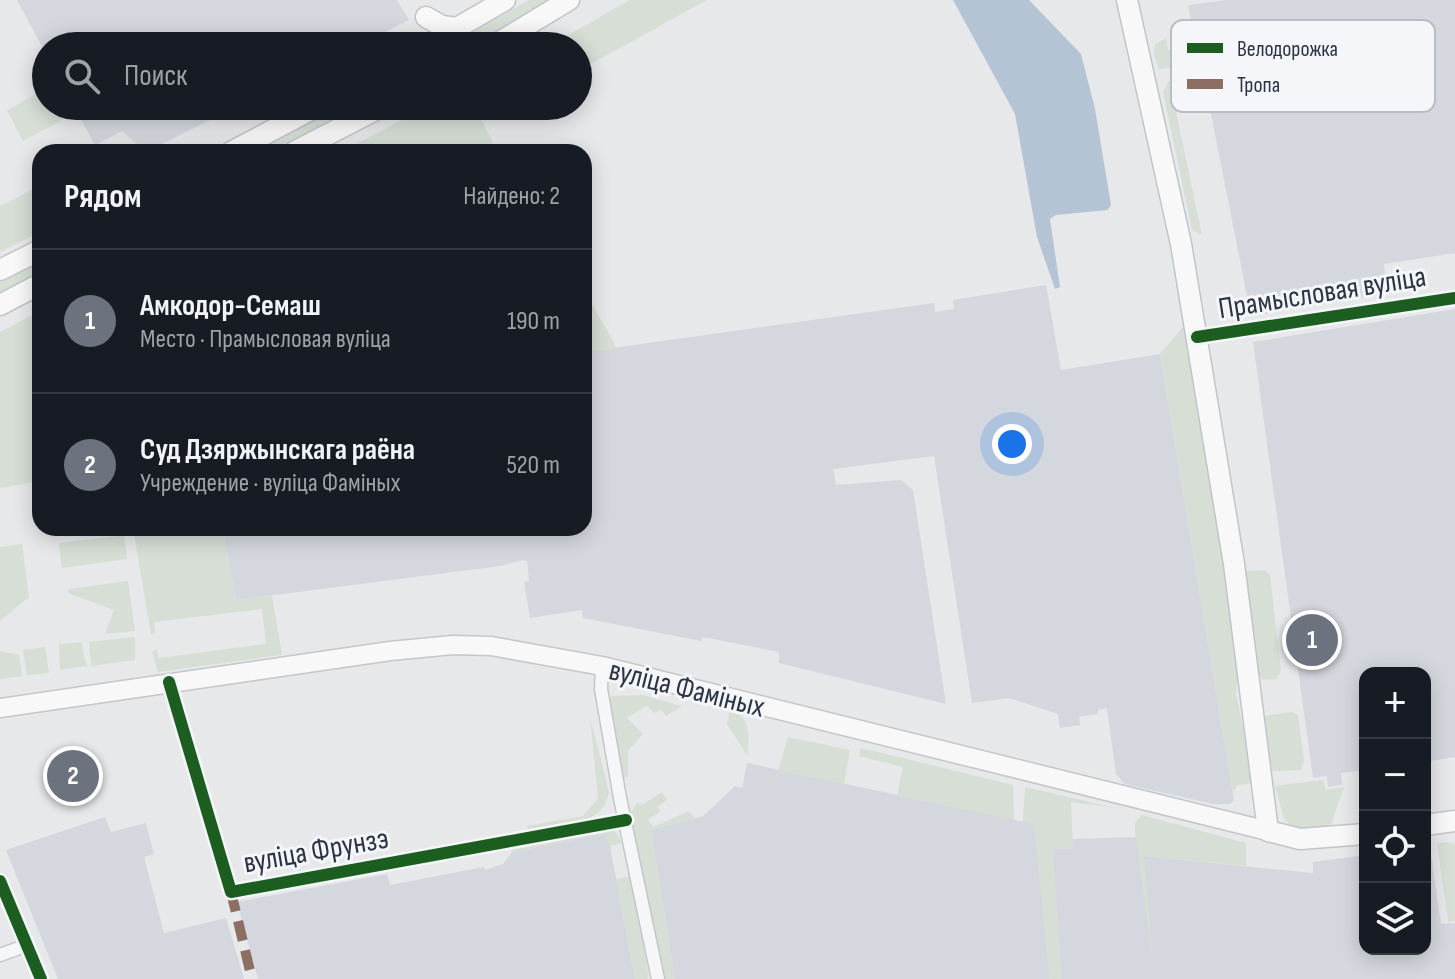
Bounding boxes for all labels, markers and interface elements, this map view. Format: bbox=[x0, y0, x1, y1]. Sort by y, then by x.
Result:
legend bbox=[1171, 20, 1435, 112]
search box bbox=[32, 32, 592, 120]
text: Велодорожка bbox=[1237, 36, 1338, 63]
icon: search bbox=[60, 54, 104, 98]
text: Поиск bbox=[124, 58, 187, 94]
text: Тропа bbox=[1237, 72, 1280, 99]
text: Рядом bbox=[64, 176, 142, 217]
text: Найдено: 2 bbox=[463, 181, 560, 212]
street label: Прамысловая вуліца bbox=[1216, 259, 1429, 327]
text: Амкодор-Семаш bbox=[140, 288, 321, 324]
text: 1 bbox=[85, 306, 95, 337]
text: 190 m bbox=[507, 306, 560, 337]
text: Место · Прамысловая вуліца bbox=[140, 324, 391, 355]
your location bbox=[992, 424, 1032, 464]
text: Суд Дзяржынскага раёна bbox=[140, 432, 415, 468]
text: 2 bbox=[84, 450, 96, 481]
text: 520 m bbox=[506, 450, 560, 481]
text: Учреждение · вуліца Фаміных bbox=[140, 468, 400, 499]
pin: 1 bbox=[1286, 610, 1338, 670]
street label: вуліца Фаміных bbox=[605, 652, 768, 726]
map controls bbox=[1359, 667, 1431, 955]
button: + bbox=[1359, 667, 1431, 739]
button: − bbox=[1359, 739, 1431, 811]
pin: 2 bbox=[47, 746, 99, 806]
button: locate bbox=[1359, 811, 1431, 883]
street label: вуліца Фрунзэ bbox=[241, 821, 391, 881]
button: layers bbox=[1359, 883, 1431, 955]

